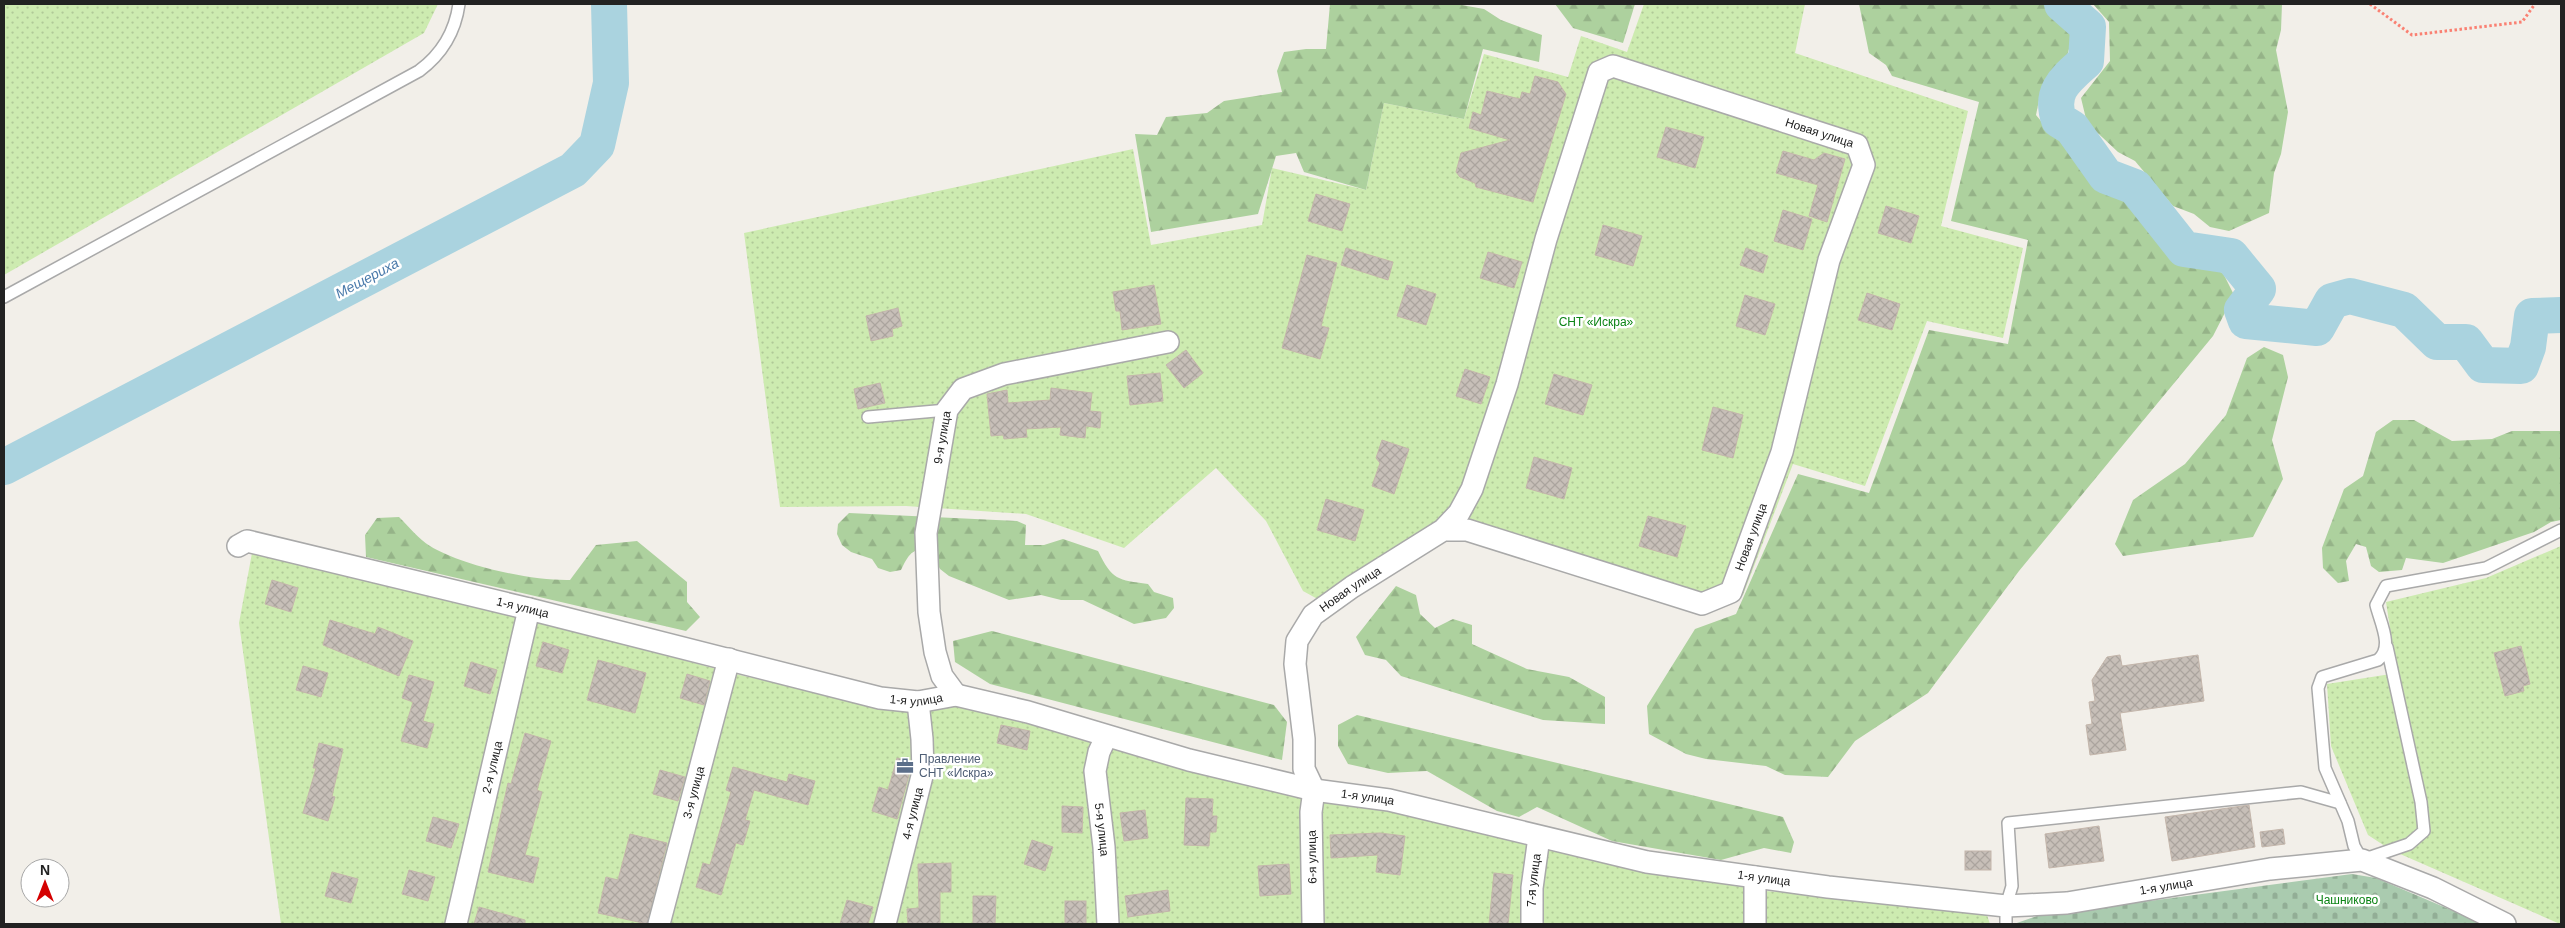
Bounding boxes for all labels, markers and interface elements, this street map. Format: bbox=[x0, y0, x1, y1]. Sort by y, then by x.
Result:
street label: Новая улица bbox=[1783, 115, 1856, 151]
water label: Мещериха bbox=[333, 255, 402, 301]
park label: СНТ «Искра» bbox=[1559, 315, 1634, 329]
street label: 9-я улица bbox=[931, 410, 954, 465]
street label: Новая улица bbox=[1732, 501, 1770, 573]
street label: Новая улица bbox=[1317, 563, 1384, 615]
street label: 1-я улица bbox=[495, 594, 551, 621]
street label: 1-я улица bbox=[889, 691, 944, 709]
street label: 2-я улица bbox=[479, 739, 505, 795]
place label: Правление СНТ «Искра» bbox=[919, 752, 994, 780]
office icon: Правление СНТ «Искра» bbox=[895, 756, 915, 776]
street label: 3-я улица bbox=[680, 765, 707, 820]
street label: 4-я улица bbox=[899, 785, 926, 841]
street label: 1-я улица bbox=[1340, 787, 1396, 808]
street label: 5-я улица bbox=[1092, 802, 1111, 857]
street label: 6-я улица bbox=[1305, 830, 1319, 884]
street label: 7-я улица bbox=[1525, 852, 1544, 907]
north arrow bbox=[20, 858, 70, 908]
text: N bbox=[40, 862, 50, 878]
street label: 1-я улица bbox=[1737, 868, 1792, 889]
street label: 1-я улица bbox=[2138, 875, 2194, 898]
park label: Чашниково bbox=[2316, 893, 2379, 907]

